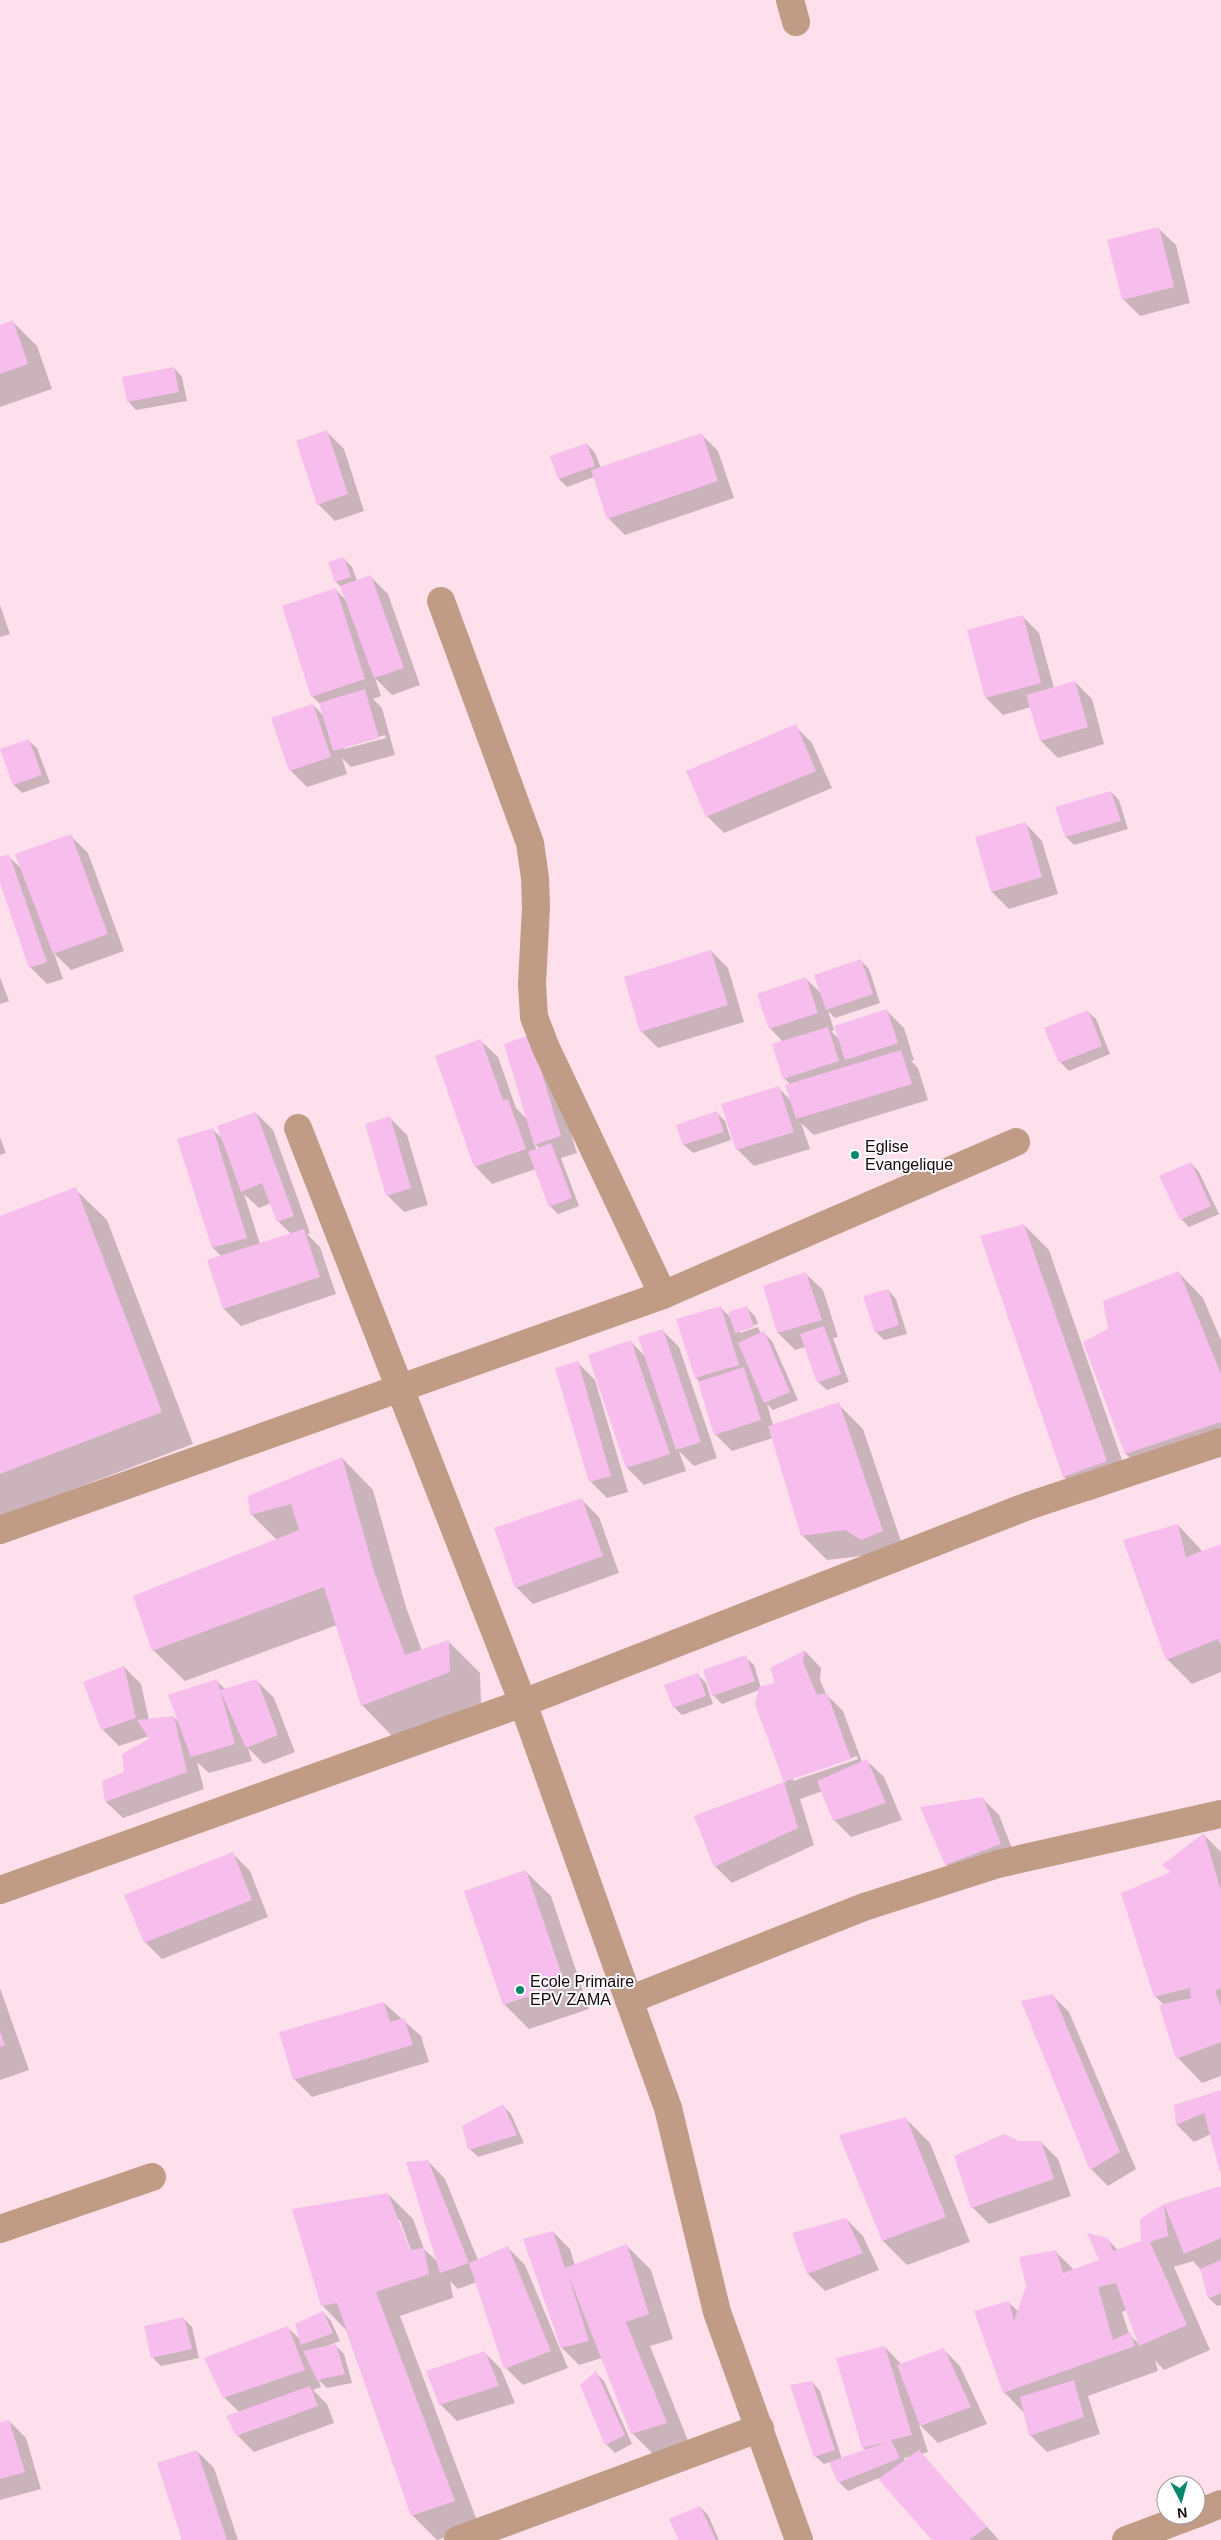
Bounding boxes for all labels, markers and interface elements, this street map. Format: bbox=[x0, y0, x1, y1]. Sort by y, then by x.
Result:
place label: Eglise Evangelique bbox=[865, 1138, 953, 1173]
marker: Eglise Evangelique bbox=[849, 1149, 861, 1161]
place label: Ecole Primaire EPV ZAMA bbox=[530, 1973, 634, 2008]
marker: Ecole Primaire EPV ZAMA bbox=[514, 1984, 526, 1996]
north arrow bbox=[1156, 2475, 1206, 2525]
text: N bbox=[1176, 2504, 1188, 2521]

